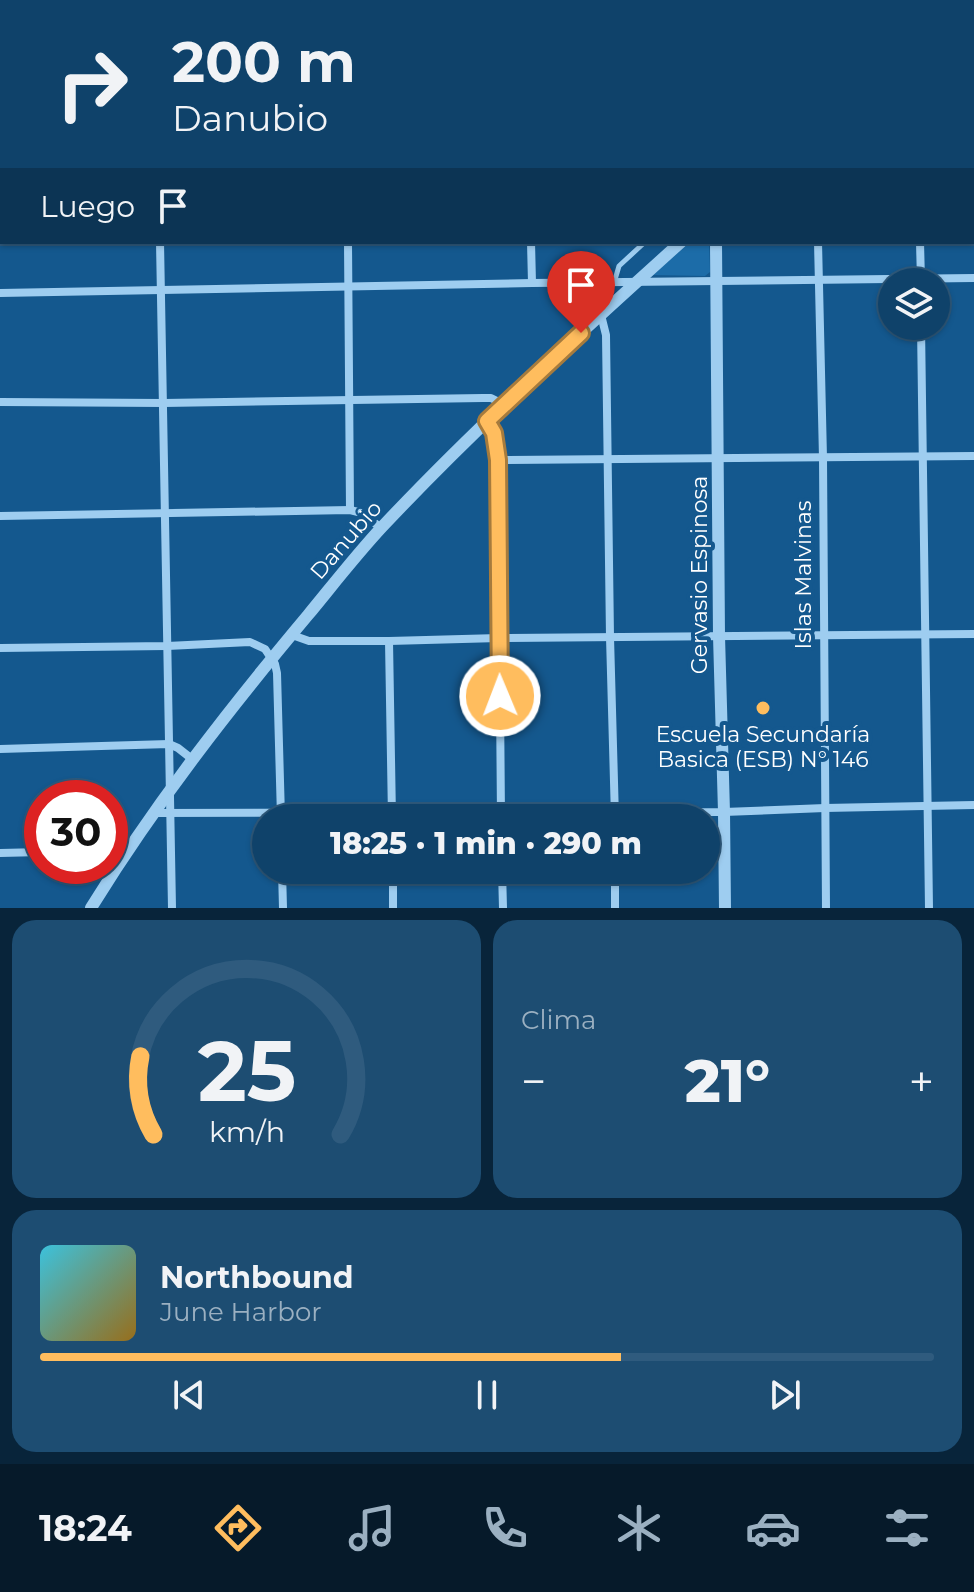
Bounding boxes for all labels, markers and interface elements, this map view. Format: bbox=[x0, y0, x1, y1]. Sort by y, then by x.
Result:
text: 200 m bbox=[172, 28, 356, 96]
icon: right bbox=[40, 32, 144, 136]
text: Danubio bbox=[172, 96, 328, 140]
icon: arrive bbox=[151, 184, 195, 228]
text: Luego bbox=[40, 188, 135, 225]
pin bbox=[547, 251, 615, 333]
icon: arrive bbox=[559, 263, 603, 307]
map controls bbox=[878, 268, 950, 340]
button: layers bbox=[878, 268, 950, 340]
street label: Gervasio Espinosa bbox=[686, 476, 713, 674]
street label: Danubio bbox=[305, 495, 387, 585]
street label: Islas Malvinas bbox=[790, 500, 817, 650]
position arrow bbox=[458, 654, 542, 738]
marker: Escuela Secundaría Basica (ESB) N° 146 bbox=[754, 699, 772, 717]
place label: Escuela Secundaría Basica (ESB) N° 146 bbox=[656, 721, 870, 773]
speed limit sign: 30 bbox=[24, 780, 128, 884]
text: 18:25 · 1 min · 290 m bbox=[330, 825, 642, 862]
text: Clima bbox=[521, 1004, 596, 1036]
text: 25 bbox=[197, 1020, 296, 1122]
text: 21° bbox=[685, 1044, 770, 1117]
text: − bbox=[521, 1054, 546, 1108]
text: + bbox=[909, 1054, 934, 1108]
text: km/h bbox=[208, 1114, 285, 1149]
text: Northbound bbox=[160, 1259, 354, 1296]
text: June Harbor bbox=[160, 1296, 322, 1328]
icon: previous bbox=[167, 1373, 211, 1417]
icon: pause bbox=[465, 1373, 509, 1417]
icon: next bbox=[763, 1373, 807, 1417]
icon: directions bbox=[210, 1500, 266, 1556]
icon: music bbox=[344, 1500, 400, 1556]
icon: phone bbox=[477, 1500, 533, 1556]
icon: climate bbox=[611, 1500, 667, 1556]
icon: car bbox=[745, 1500, 801, 1556]
icon: filters bbox=[879, 1500, 935, 1556]
text: 18:24 bbox=[39, 1506, 132, 1550]

